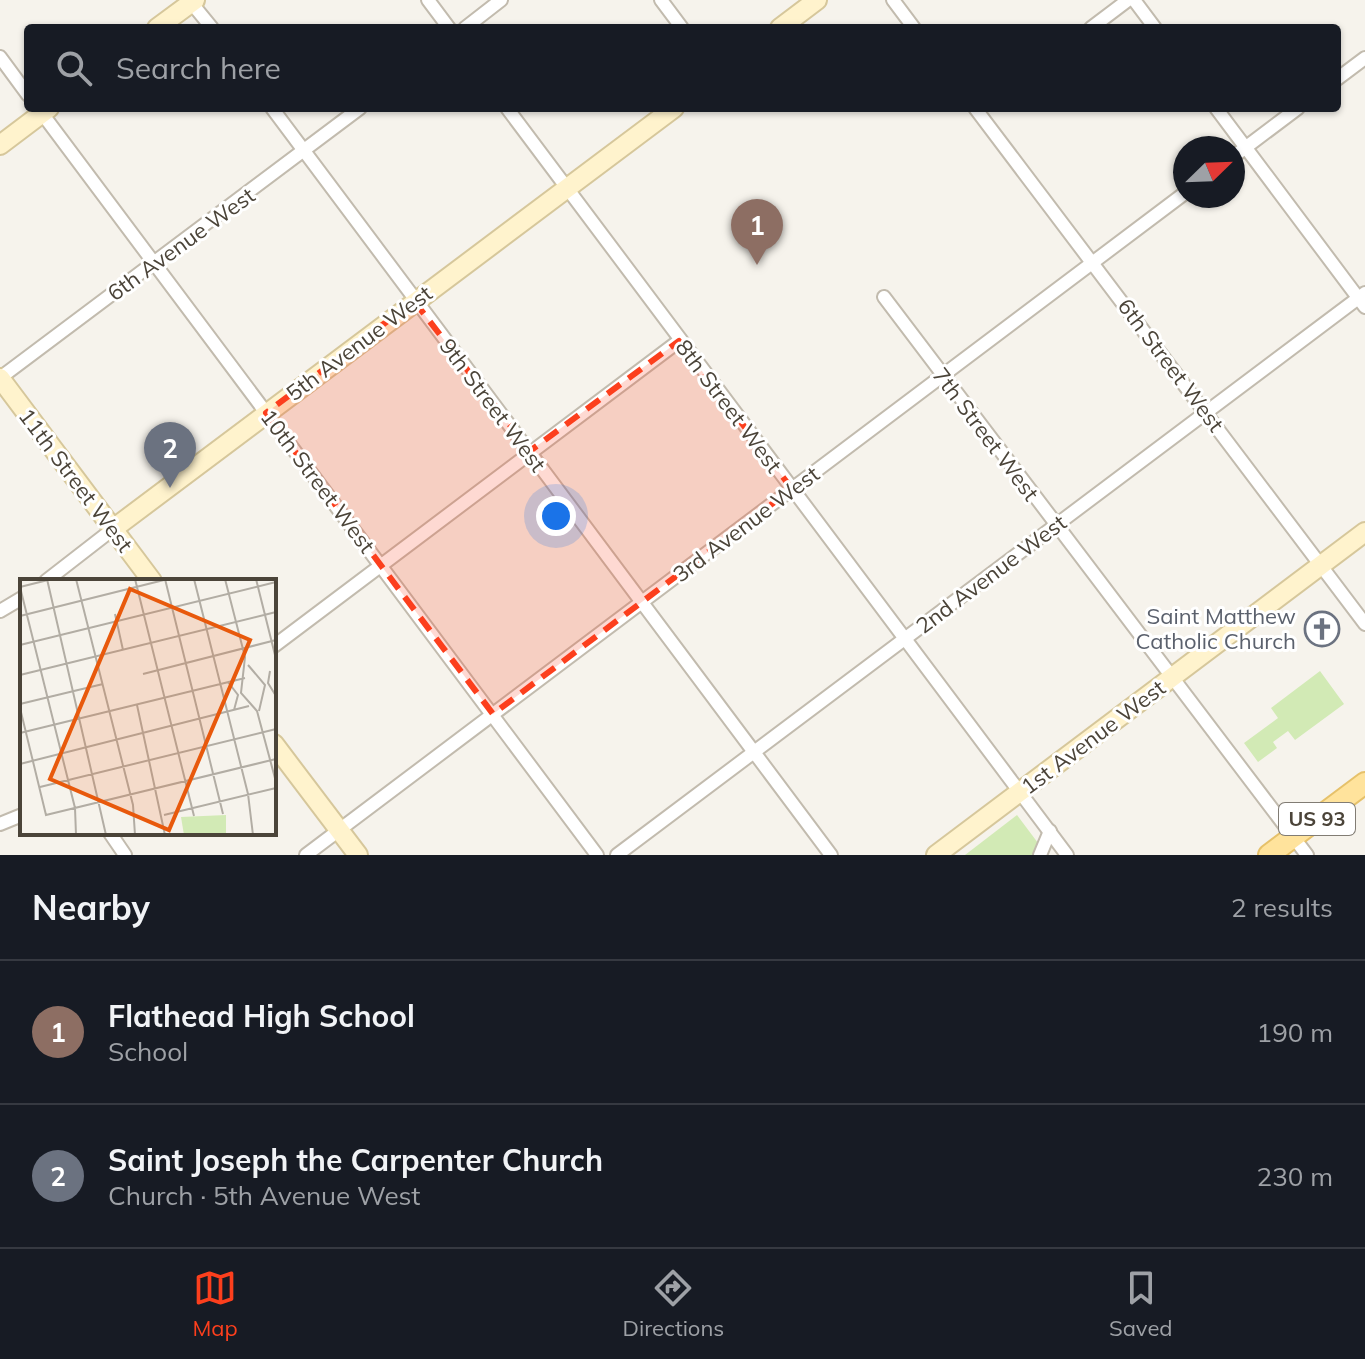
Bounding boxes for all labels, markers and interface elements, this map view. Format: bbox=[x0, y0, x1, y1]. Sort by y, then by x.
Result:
search box bbox=[24, 24, 1341, 112]
icon: search bbox=[52, 46, 96, 90]
text: Search here bbox=[116, 49, 281, 87]
north arrow bbox=[1173, 136, 1245, 208]
street label: 6th Avenue West bbox=[102, 181, 260, 307]
pin: 1 bbox=[731, 199, 783, 265]
street label: 5th Avenue West bbox=[280, 279, 438, 407]
street label: 6th Street West bbox=[1112, 293, 1230, 437]
street label: 9th Street West bbox=[434, 333, 552, 477]
street label: 8th Street West bbox=[670, 334, 788, 478]
street label: 7th Street West bbox=[927, 362, 1045, 506]
street label: 11th Street West bbox=[13, 403, 139, 558]
street label: 10th Street West bbox=[255, 404, 381, 559]
pin: 2 bbox=[144, 422, 196, 488]
street label: 3rd Avenue West bbox=[667, 460, 825, 588]
your location bbox=[536, 496, 576, 536]
street label: 2nd Avenue West bbox=[910, 508, 1072, 640]
inset map bbox=[20, 579, 276, 835]
place label: Saint Matthew Catholic Church bbox=[1136, 602, 1296, 655]
church icon: Saint Matthew Catholic Church bbox=[1303, 610, 1341, 648]
street label: 1st Avenue West bbox=[1015, 673, 1171, 800]
road number: US 93 bbox=[1279, 803, 1355, 835]
text: Nearby bbox=[32, 886, 150, 929]
text: 2 results bbox=[1231, 891, 1333, 924]
text: Flathead High School bbox=[108, 997, 415, 1035]
text: 1 bbox=[50, 1016, 66, 1049]
text: 190 m bbox=[1257, 1016, 1333, 1049]
text: School bbox=[108, 1035, 188, 1068]
text: Saint Joseph the Carpenter Church bbox=[108, 1141, 603, 1179]
text: 2 bbox=[50, 1160, 66, 1193]
text: 230 m bbox=[1257, 1160, 1333, 1193]
text: Church · 5th Avenue West bbox=[108, 1179, 420, 1212]
tab: Map bbox=[192, 1266, 238, 1342]
tab: Directions bbox=[623, 1266, 724, 1342]
tab: Saved bbox=[1109, 1266, 1173, 1342]

